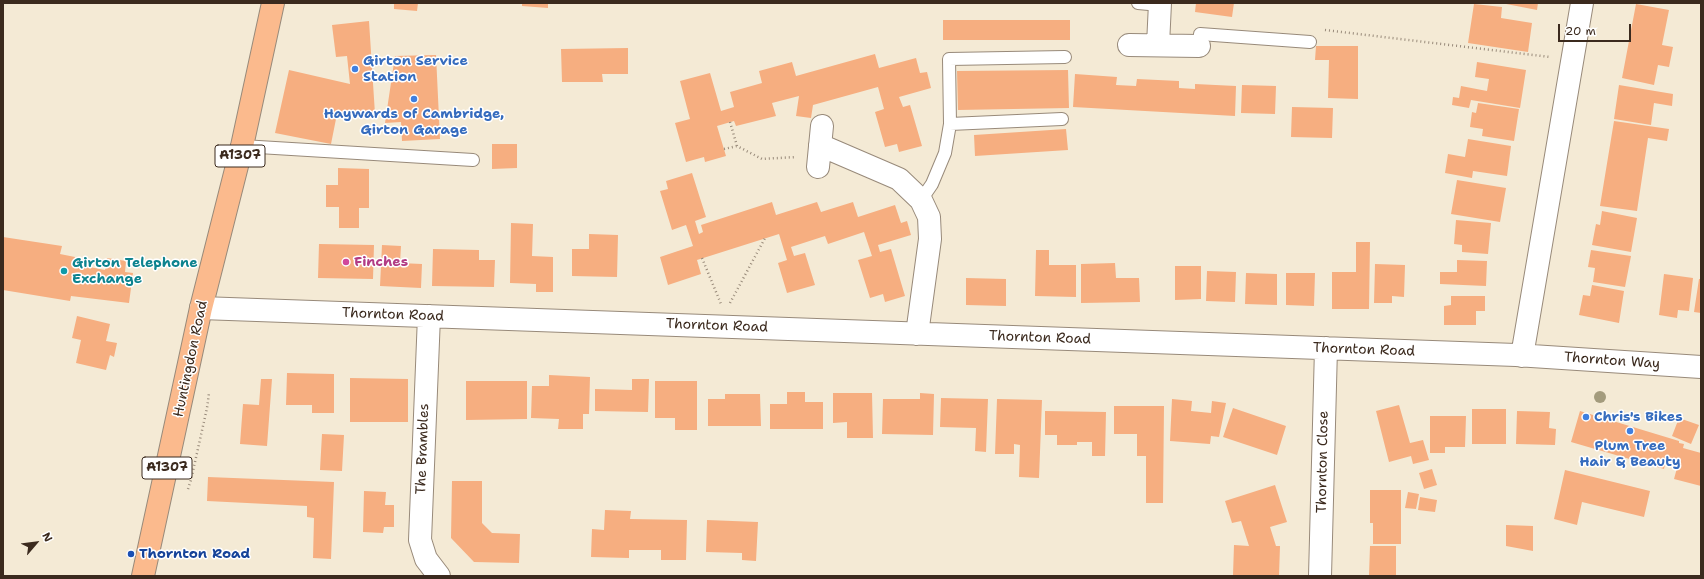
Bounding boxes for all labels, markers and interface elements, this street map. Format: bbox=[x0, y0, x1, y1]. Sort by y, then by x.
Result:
scale bar bbox=[1560, 16, 1633, 42]
text: 20 m bbox=[1565, 23, 1596, 39]
place label: Girton Service Station bbox=[363, 53, 468, 86]
marker: Girton Service Station bbox=[350, 64, 360, 74]
marker: Haywards of Cambridge, Girton Garage bbox=[409, 94, 419, 104]
place label: Haywards of Cambridge, Girton Garage bbox=[324, 106, 504, 138]
road number: A1307 bbox=[215, 145, 265, 167]
place label: Finches bbox=[354, 254, 408, 270]
place label: Girton Telephone Exchange bbox=[72, 255, 198, 288]
marker: Finches bbox=[341, 257, 351, 267]
marker: Girton Telephone Exchange bbox=[59, 266, 69, 276]
street label: Huntingdon Road bbox=[170, 299, 212, 419]
street label: Thornton Road bbox=[342, 305, 444, 325]
street label: Thornton Road bbox=[666, 316, 768, 336]
street label: Thornton Road bbox=[989, 328, 1091, 348]
street label: Thornton Road bbox=[1313, 340, 1415, 360]
street label: Thornton Way bbox=[1563, 349, 1661, 373]
street label: The Brambles bbox=[413, 403, 433, 495]
place label: Chris's Bikes bbox=[1594, 409, 1683, 425]
street label: Thornton Close bbox=[1314, 411, 1332, 513]
marker: Chris's Bikes bbox=[1581, 412, 1591, 422]
marker: Plum Tree Hair & Beauty bbox=[1625, 426, 1635, 436]
place label: Plum Tree Hair & Beauty bbox=[1580, 438, 1680, 470]
road number: A1307 bbox=[142, 457, 192, 479]
north arrow bbox=[16, 523, 56, 563]
text: N bbox=[38, 530, 56, 545]
place label: Thornton Road bbox=[139, 546, 250, 562]
marker: Thornton Road bbox=[126, 549, 136, 559]

